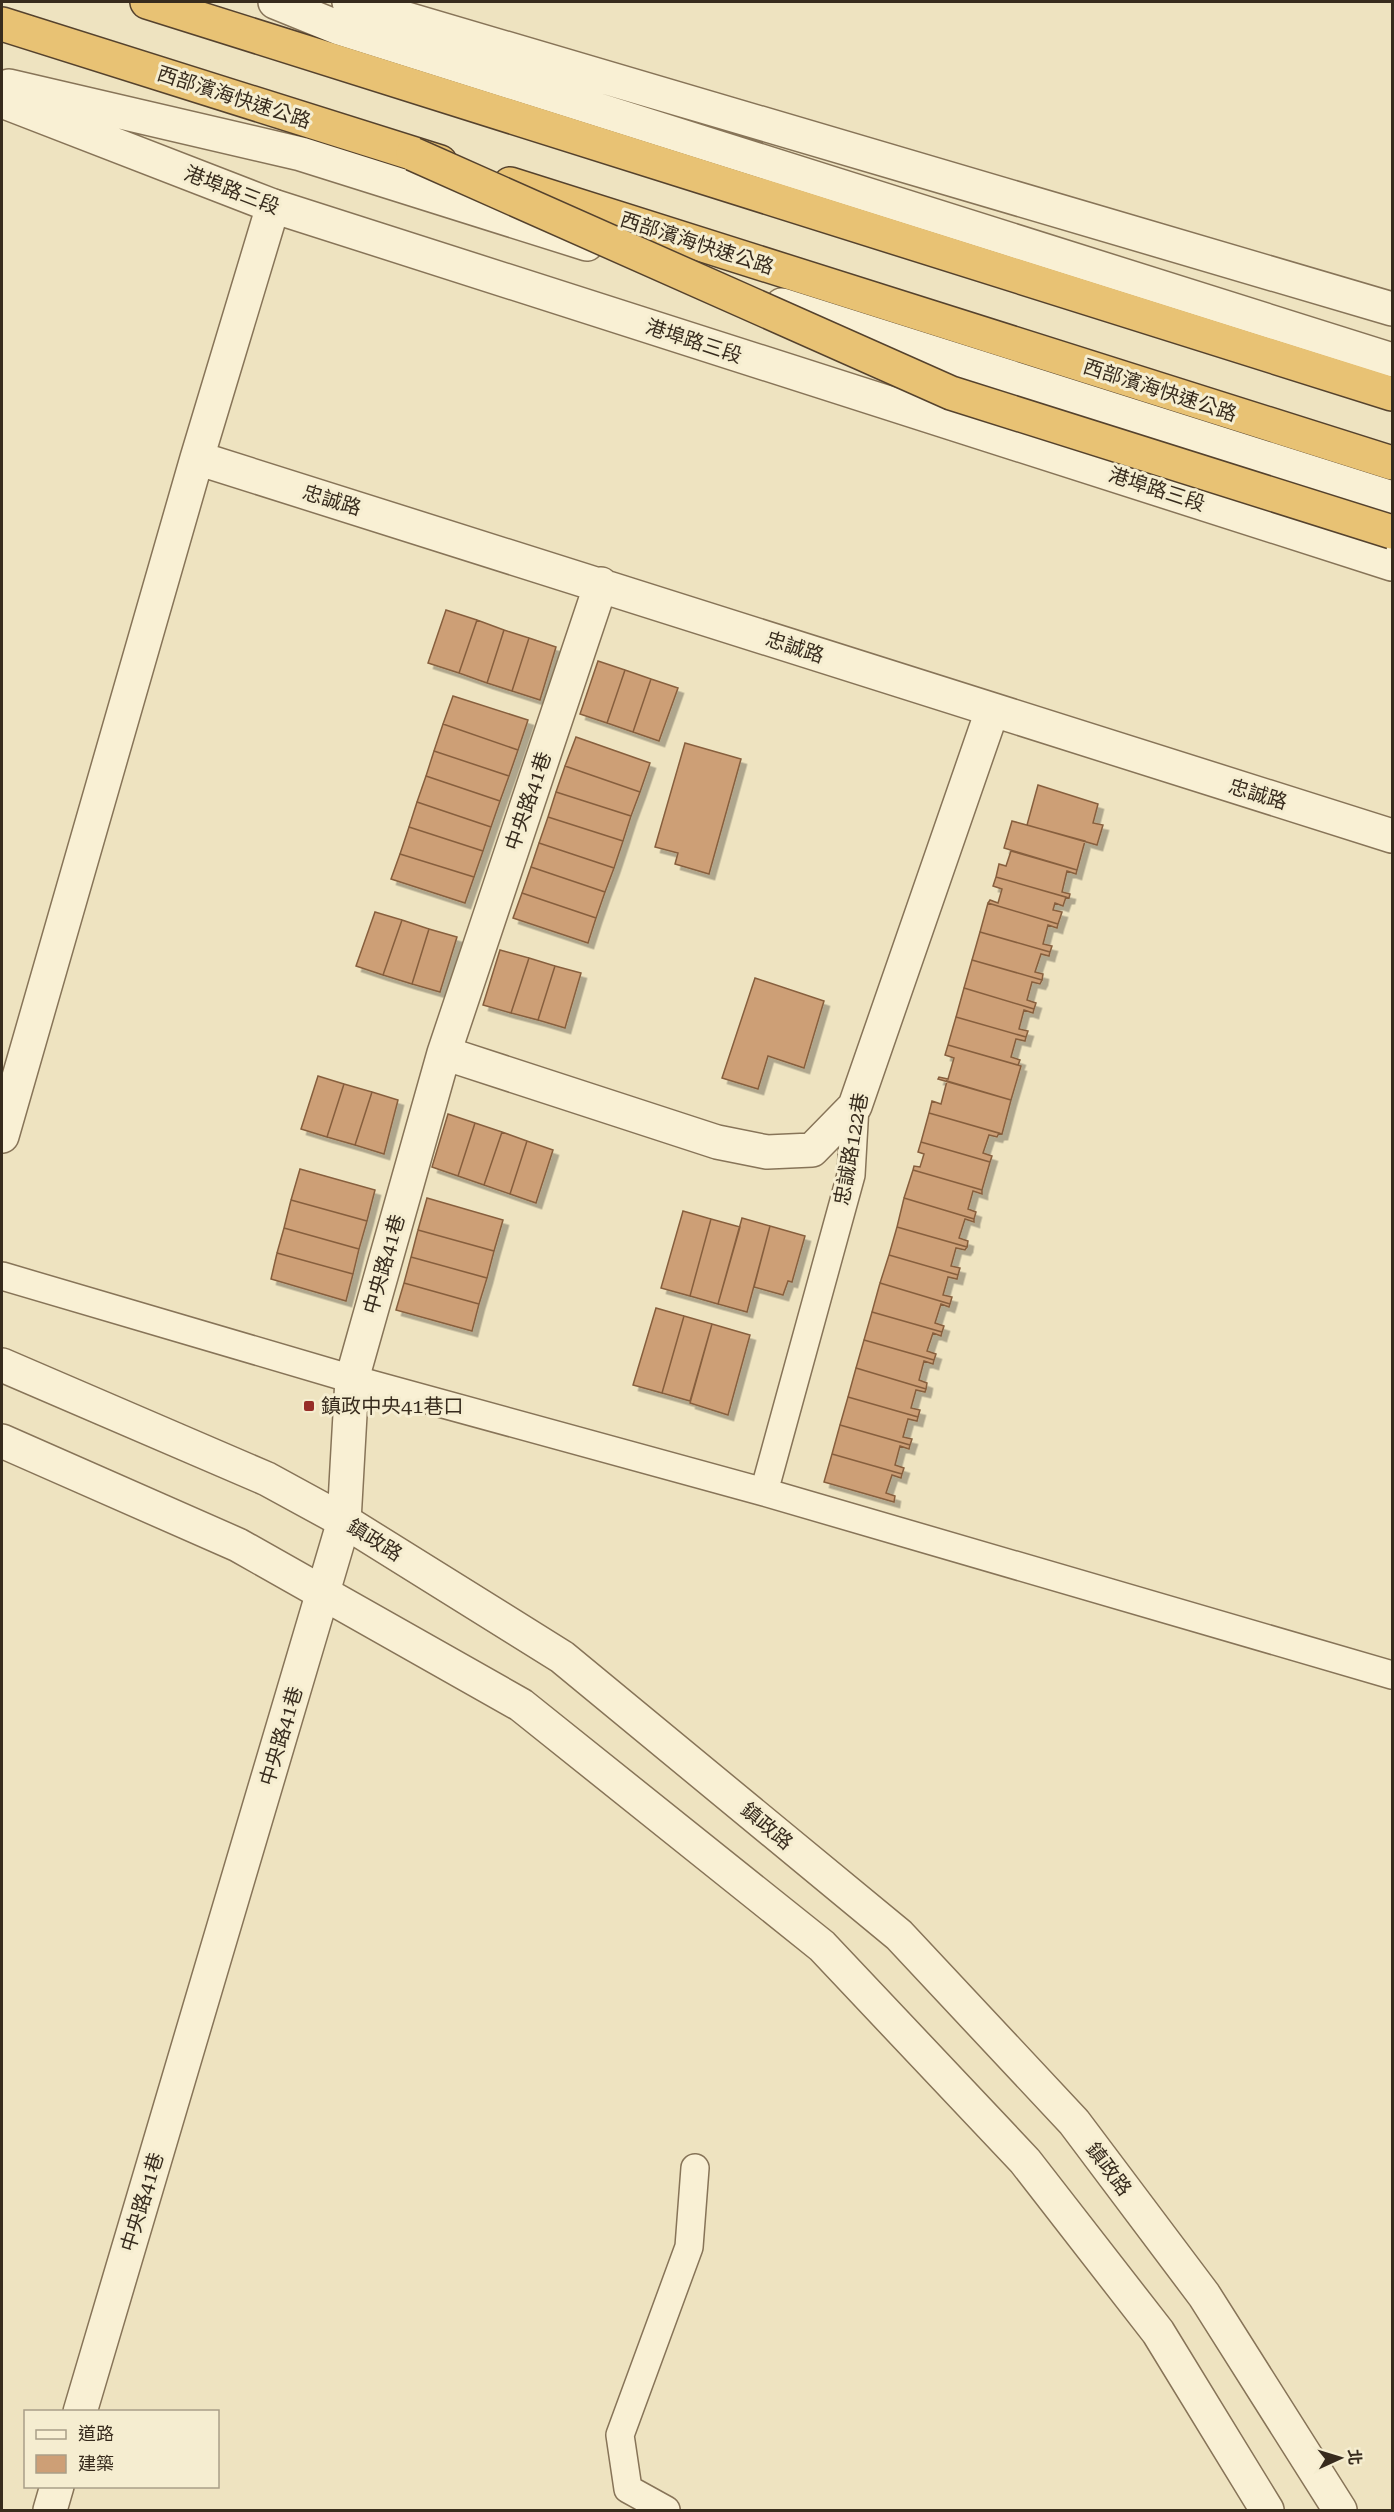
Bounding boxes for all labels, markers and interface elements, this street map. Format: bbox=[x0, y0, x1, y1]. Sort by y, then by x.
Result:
street label: 西部濱海快速公路 bbox=[154, 61, 314, 133]
street label: 港埠路三段 bbox=[181, 161, 283, 219]
street label: 西部濱海快速公路 bbox=[617, 207, 777, 279]
street label: 港埠路三段 bbox=[643, 314, 745, 368]
street label: 西部濱海快速公路 bbox=[1080, 354, 1240, 426]
street label: 港埠路三段 bbox=[1106, 462, 1208, 516]
street label: 忠誠路 bbox=[300, 480, 364, 520]
street label: 忠誠路 bbox=[763, 626, 827, 668]
street label: 中央路41巷 bbox=[500, 749, 556, 853]
street label: 忠誠路 bbox=[1226, 774, 1290, 814]
street label: 忠誠路122巷 bbox=[829, 1091, 873, 1207]
street label: 中央路41巷 bbox=[358, 1211, 410, 1317]
place label: 鎮政中央41巷口 bbox=[321, 1394, 463, 1418]
marker: 鎮政中央41巷口 bbox=[302, 1399, 316, 1413]
street label: 鎮政路 bbox=[343, 1514, 407, 1566]
street label: 中央路41巷 bbox=[255, 1684, 307, 1788]
street label: 鎮政路 bbox=[736, 1798, 798, 1854]
street label: 鎮政路 bbox=[1081, 2138, 1137, 2200]
street label: 中央路41巷 bbox=[116, 2150, 168, 2254]
legend bbox=[24, 2410, 219, 2488]
text: 道路 bbox=[78, 2423, 114, 2444]
north arrow bbox=[1310, 2428, 1370, 2488]
text: 北 bbox=[1344, 2448, 1365, 2466]
text: 建築 bbox=[78, 2453, 114, 2474]

